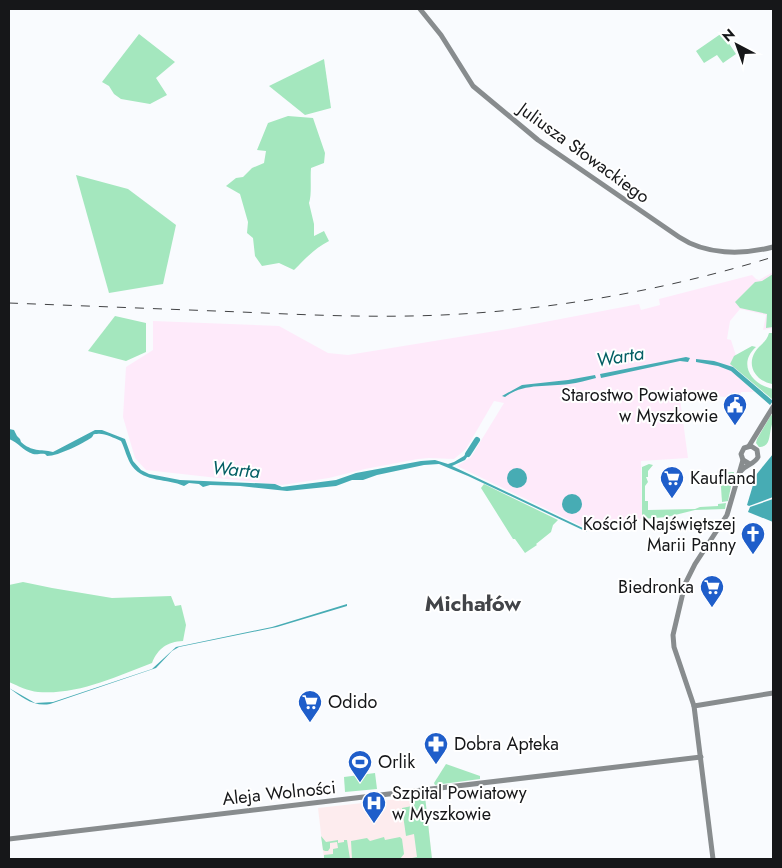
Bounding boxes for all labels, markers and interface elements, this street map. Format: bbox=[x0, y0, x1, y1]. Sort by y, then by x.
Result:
north arrow bbox=[712, 20, 762, 70]
text: N bbox=[718, 24, 739, 46]
street label: Juliusza Słowackiego bbox=[511, 95, 655, 210]
water label: Warta bbox=[594, 339, 646, 374]
place label: Starostwo Powiatowe w Myszkowie bbox=[561, 382, 718, 429]
public building icon: Starostwo Powiatowe w Myszkowie bbox=[722, 392, 748, 426]
water label: Warta bbox=[211, 454, 262, 485]
supermarket icon: Kaufland bbox=[659, 465, 685, 499]
place label: Kaufland bbox=[690, 465, 756, 491]
place label: Kościół Najświętszej Marii Panny bbox=[583, 511, 736, 558]
church icon: Kościół Najświętszej Marii Panny bbox=[740, 521, 766, 555]
place label: Biedronka bbox=[618, 574, 694, 600]
supermarket icon: Biedronka bbox=[699, 574, 725, 608]
district label: Michałów bbox=[425, 587, 521, 619]
supermarket icon: Odido bbox=[297, 689, 323, 723]
place label: Odido bbox=[328, 689, 377, 715]
pharmacy icon: Dobra Apteka bbox=[423, 731, 449, 765]
place label: Dobra Apteka bbox=[454, 731, 559, 757]
sports icon: Orlik bbox=[347, 749, 373, 783]
place label: Orlik bbox=[378, 749, 415, 775]
street label: Aleja Wolności bbox=[221, 774, 337, 812]
place label: Szpital Powiatowy w Myszkowie bbox=[392, 780, 527, 827]
hospital icon: Szpital Powiatowy w Myszkowie bbox=[361, 790, 387, 824]

